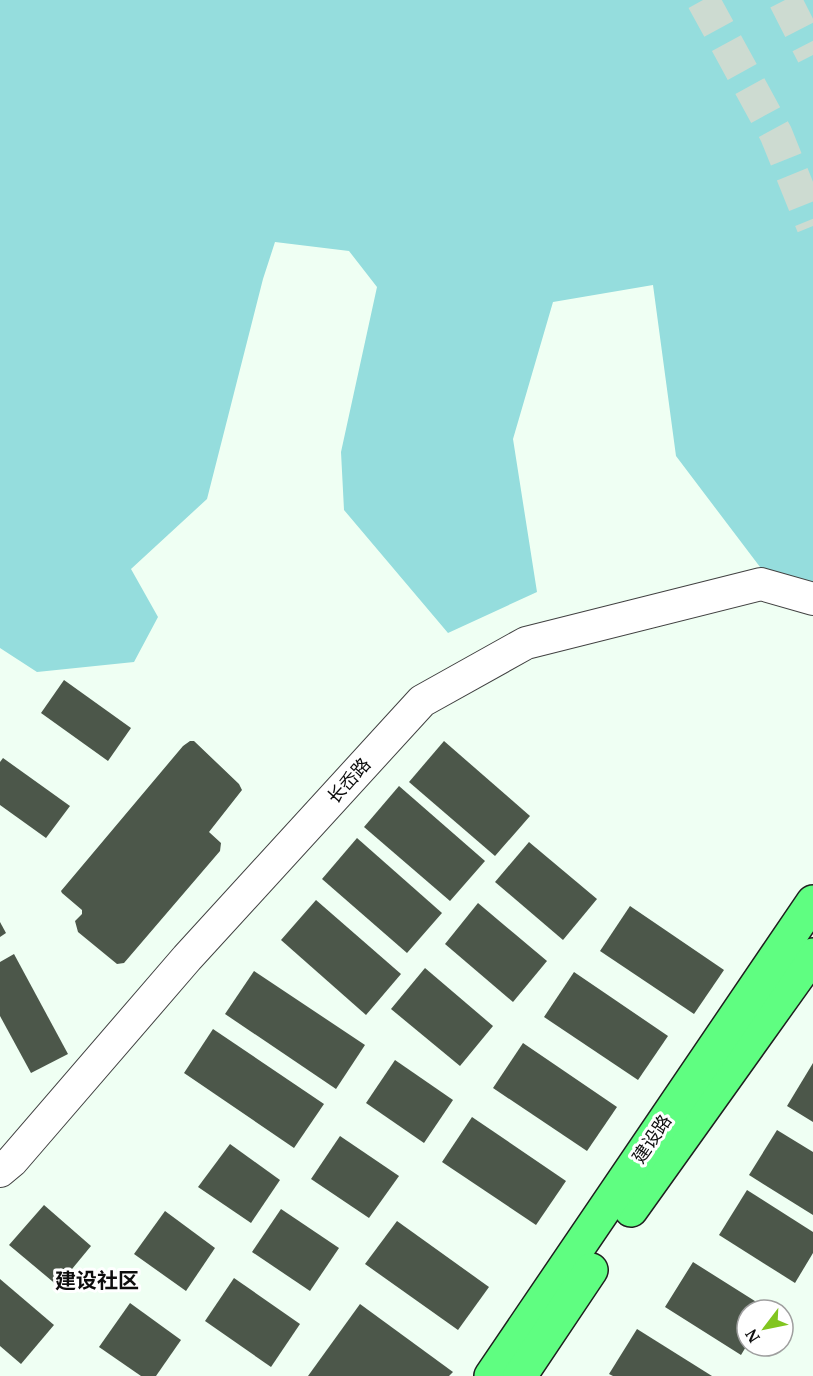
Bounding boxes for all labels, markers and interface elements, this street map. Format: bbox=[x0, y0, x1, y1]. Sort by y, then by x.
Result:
street label: 长岙路 bbox=[321, 752, 375, 808]
street label: 建设路 bbox=[626, 1109, 676, 1168]
district label: 建设社区 bbox=[55, 1266, 139, 1294]
north arrow bbox=[735, 1298, 795, 1358]
text: N bbox=[740, 1325, 765, 1347]

